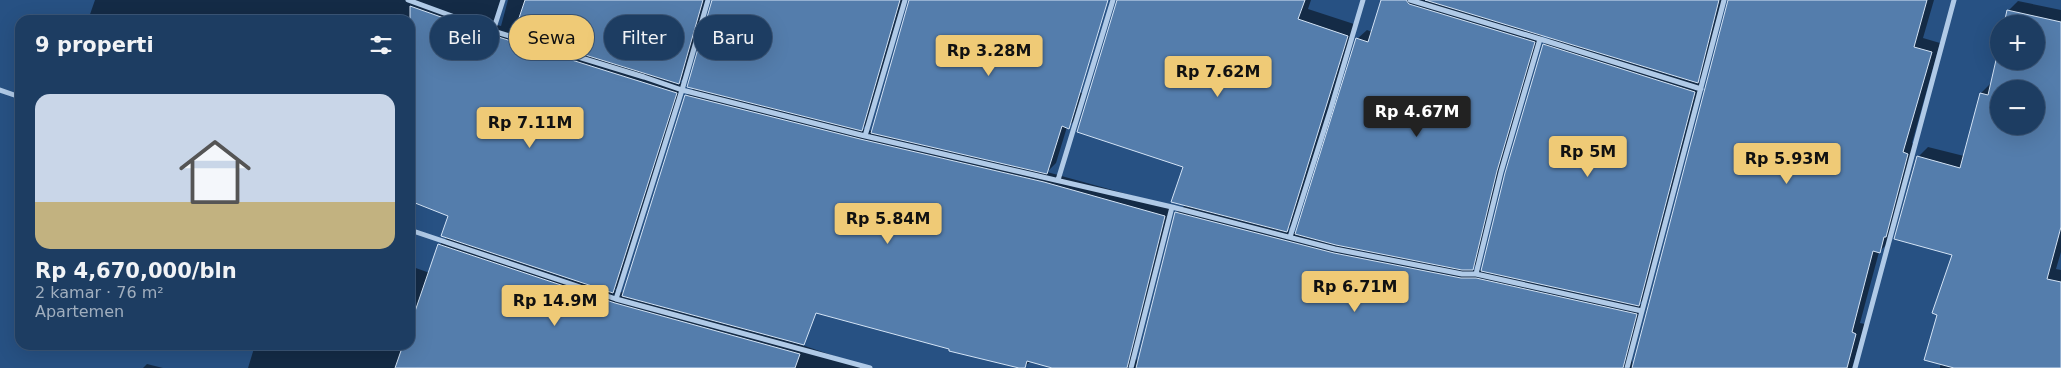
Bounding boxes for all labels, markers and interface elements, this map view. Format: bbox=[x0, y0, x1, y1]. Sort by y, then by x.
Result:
chip: Beli bbox=[430, 15, 499, 60]
chip: Sewa bbox=[509, 15, 594, 60]
chip: Filter bbox=[604, 15, 684, 60]
chip: Baru bbox=[694, 15, 772, 60]
map controls bbox=[1990, 15, 2045, 135]
button: + bbox=[1990, 15, 2045, 70]
icon: filters bbox=[367, 31, 395, 59]
text: 9 properti bbox=[35, 33, 154, 57]
pin: Rp 3.28M bbox=[937, 34, 1041, 77]
text: Rp 3.28M bbox=[947, 41, 1031, 60]
pin: Rp 7.62M bbox=[1166, 56, 1270, 98]
text: Rp 7.62M bbox=[1176, 62, 1260, 81]
button: − bbox=[1990, 80, 2045, 135]
pin: Rp 4.67M bbox=[1365, 96, 1469, 138]
text: Rp 4.67M bbox=[1375, 102, 1459, 121]
pin: Rp 7.11M bbox=[478, 106, 582, 149]
text: Rp 7.11M bbox=[488, 113, 572, 132]
icon: home bbox=[170, 127, 260, 217]
pin: Rp 5M bbox=[1553, 136, 1623, 178]
text: Rp 5M bbox=[1560, 142, 1616, 161]
pin: Rp 5.93M bbox=[1735, 142, 1839, 185]
text: Rp 5.93M bbox=[1745, 149, 1829, 168]
pin: Rp 5.84M bbox=[836, 202, 940, 245]
text: Rp 5.84M bbox=[846, 209, 930, 228]
text: Rp 4,670,000/bln bbox=[35, 259, 237, 283]
pin: Rp 6.71M bbox=[1303, 270, 1407, 313]
text: Rp 6.71M bbox=[1313, 277, 1397, 296]
text: 2 kamar · 76 m² bbox=[35, 283, 164, 302]
pin: Rp 14.9M bbox=[503, 284, 607, 327]
text: Rp 14.9M bbox=[513, 291, 597, 310]
text: Apartemen bbox=[35, 302, 124, 321]

